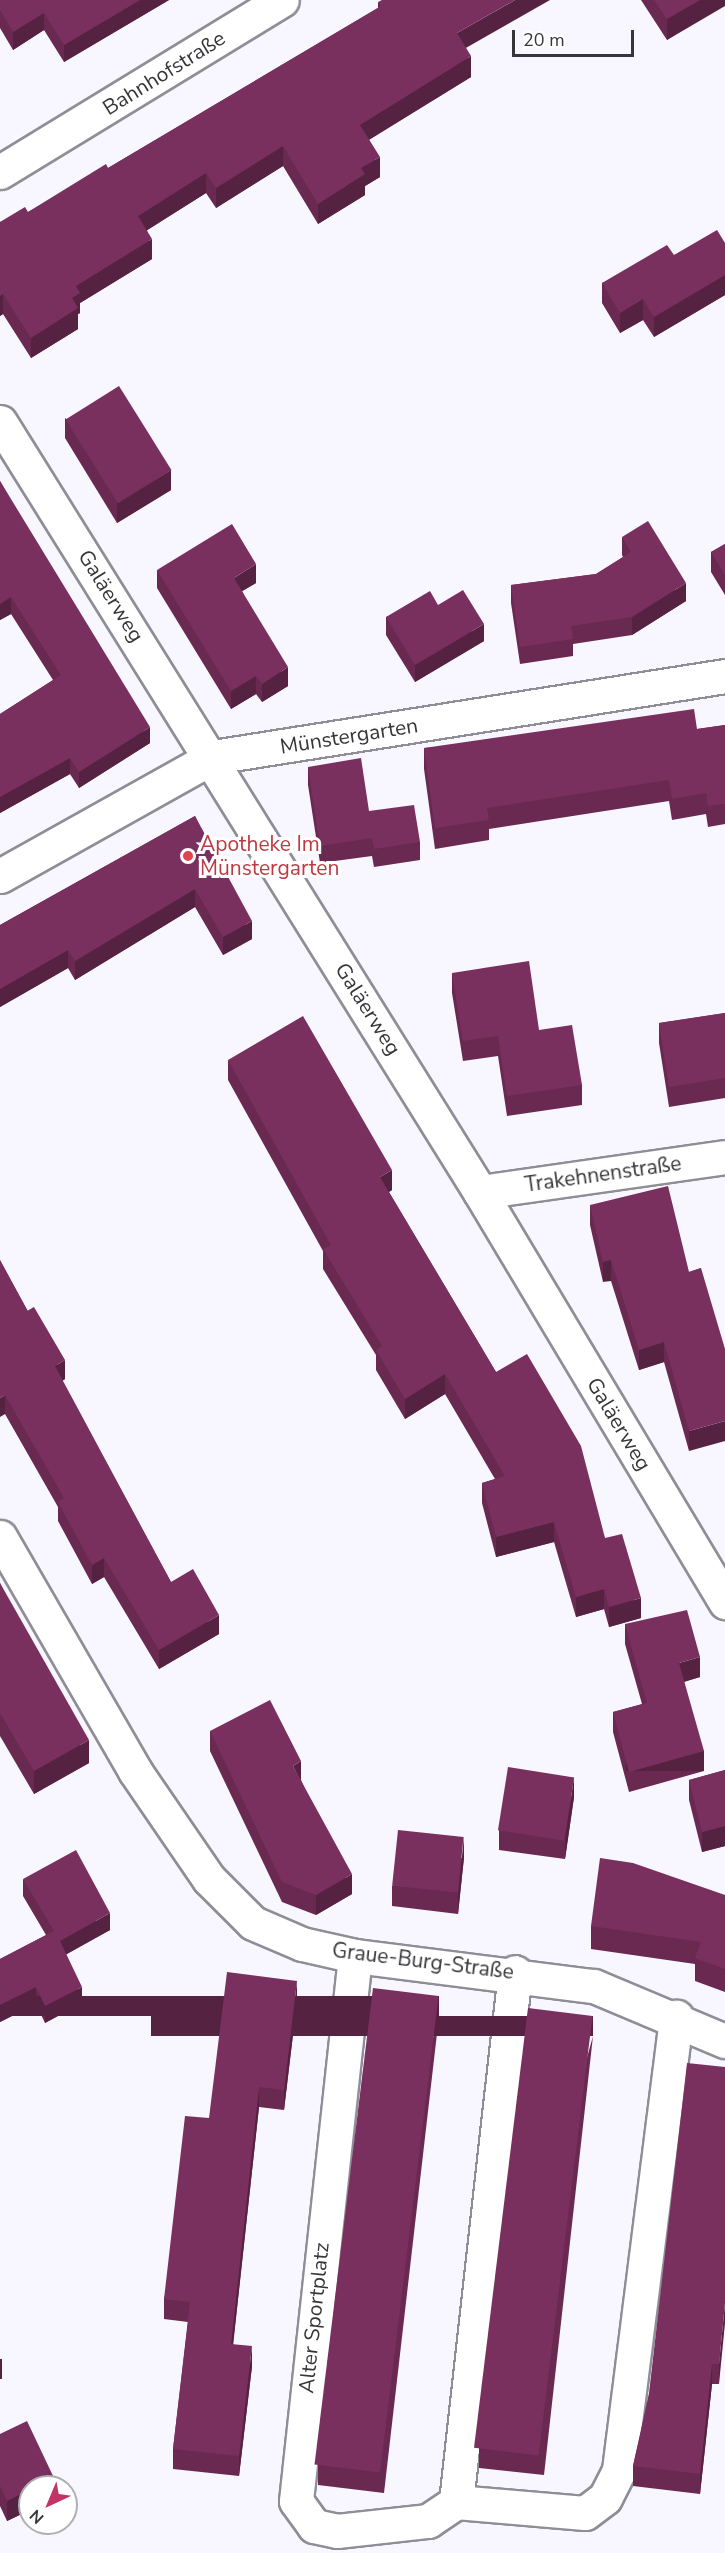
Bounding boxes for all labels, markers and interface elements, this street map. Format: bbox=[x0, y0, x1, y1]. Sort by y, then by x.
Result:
scale bar bbox=[515, 18, 636, 56]
street label: Bahnhofstraße bbox=[98, 25, 230, 121]
text: 20 m bbox=[523, 28, 565, 52]
street label: Galäerweg bbox=[73, 545, 149, 647]
street label: Münstergarten bbox=[278, 713, 420, 759]
place label: Apotheke Im Münstergarten bbox=[200, 831, 339, 881]
marker: Apotheke Im Münstergarten bbox=[181, 849, 195, 863]
street label: Galäerweg bbox=[330, 958, 406, 1060]
street label: Trakehnenstraße bbox=[523, 1151, 683, 1197]
street label: Galäerweg bbox=[581, 1373, 657, 1475]
street label: Graue-Burg-Straße bbox=[331, 1937, 515, 1985]
street label: Alter Sportplatz bbox=[294, 2241, 334, 2395]
north arrow bbox=[18, 2475, 78, 2535]
text: N bbox=[25, 2504, 49, 2529]

